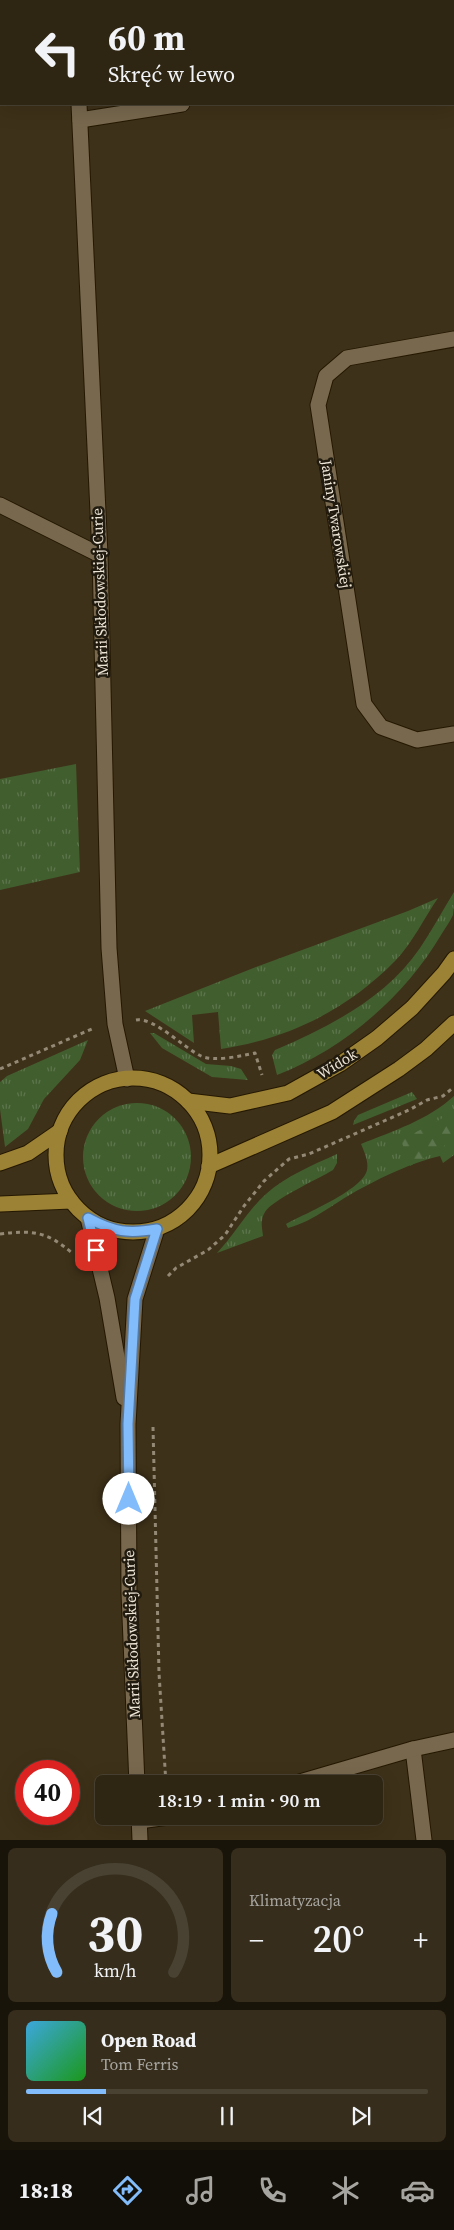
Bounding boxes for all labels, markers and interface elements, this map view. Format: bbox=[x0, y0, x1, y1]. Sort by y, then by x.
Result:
text: 60 m bbox=[108, 14, 185, 62]
icon: left bbox=[25, 20, 90, 85]
text: Skręć w lewo bbox=[108, 59, 235, 89]
street label: Janiny Twarowskiej bbox=[316, 457, 357, 590]
street label: Marii Skłodowskiej-Curie bbox=[86, 507, 113, 676]
street label: Widok bbox=[313, 1043, 361, 1084]
pin bbox=[75, 1229, 117, 1271]
icon: arrive bbox=[82, 1236, 110, 1264]
position arrow bbox=[102, 1472, 154, 1524]
street label: Marii Skłodowskiej-Curie bbox=[118, 1549, 145, 1718]
speed limit sign: 40 bbox=[15, 1760, 80, 1825]
text: 18:19 · 1 min · 90 m bbox=[157, 1787, 321, 1813]
text: Klimatyzacja bbox=[249, 1889, 341, 1911]
text: 30 bbox=[87, 1897, 144, 1968]
text: 20° bbox=[313, 1913, 364, 1965]
text: − bbox=[249, 1921, 264, 1959]
text: + bbox=[413, 1921, 428, 1959]
text: km/h bbox=[94, 1958, 137, 1983]
text: Open Road bbox=[101, 2027, 196, 2053]
text: Tom Ferris bbox=[101, 2053, 179, 2075]
icon: previous bbox=[79, 2102, 107, 2130]
icon: pause bbox=[213, 2102, 241, 2130]
icon: next bbox=[347, 2102, 375, 2130]
icon: directions bbox=[110, 2173, 145, 2208]
icon: music bbox=[183, 2173, 218, 2208]
icon: phone bbox=[255, 2173, 290, 2208]
icon: climate bbox=[328, 2173, 363, 2208]
icon: car bbox=[400, 2173, 435, 2208]
text: 18:18 bbox=[19, 2175, 73, 2205]

